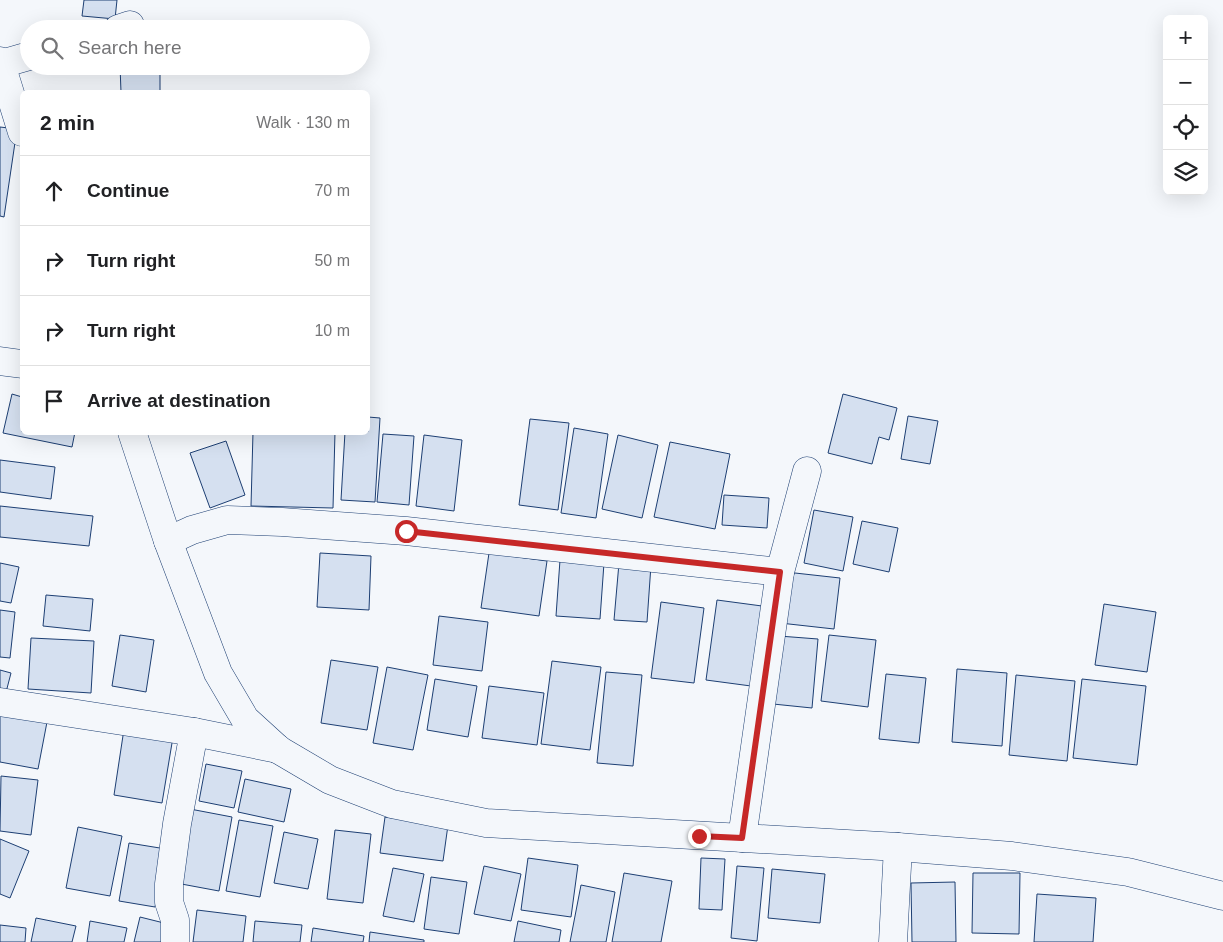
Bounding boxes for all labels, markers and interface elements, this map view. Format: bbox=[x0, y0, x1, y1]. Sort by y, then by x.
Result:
map controls bbox=[1163, 15, 1208, 195]
button: + bbox=[1163, 15, 1208, 60]
search box bbox=[20, 20, 370, 75]
icon: search bbox=[38, 34, 66, 62]
text: Search here bbox=[78, 37, 182, 58]
button: − bbox=[1163, 60, 1208, 105]
button: locate bbox=[1163, 105, 1208, 150]
text: 2 min bbox=[40, 111, 95, 134]
text: Walk · 130 m bbox=[256, 114, 350, 131]
button: layers bbox=[1163, 150, 1208, 195]
icon: ahead bbox=[40, 177, 68, 205]
text: Continue bbox=[87, 180, 169, 201]
text: 70 m bbox=[314, 182, 350, 199]
icon: right bbox=[40, 247, 68, 275]
text: Turn right bbox=[87, 250, 175, 271]
text: 50 m bbox=[314, 252, 350, 269]
icon: right bbox=[40, 317, 68, 345]
text: Turn right bbox=[87, 320, 175, 341]
text: 10 m bbox=[314, 322, 350, 339]
icon: arrive bbox=[40, 387, 68, 415]
text: Arrive at destination bbox=[87, 390, 271, 411]
route start bbox=[395, 520, 418, 543]
route end bbox=[688, 825, 711, 848]

